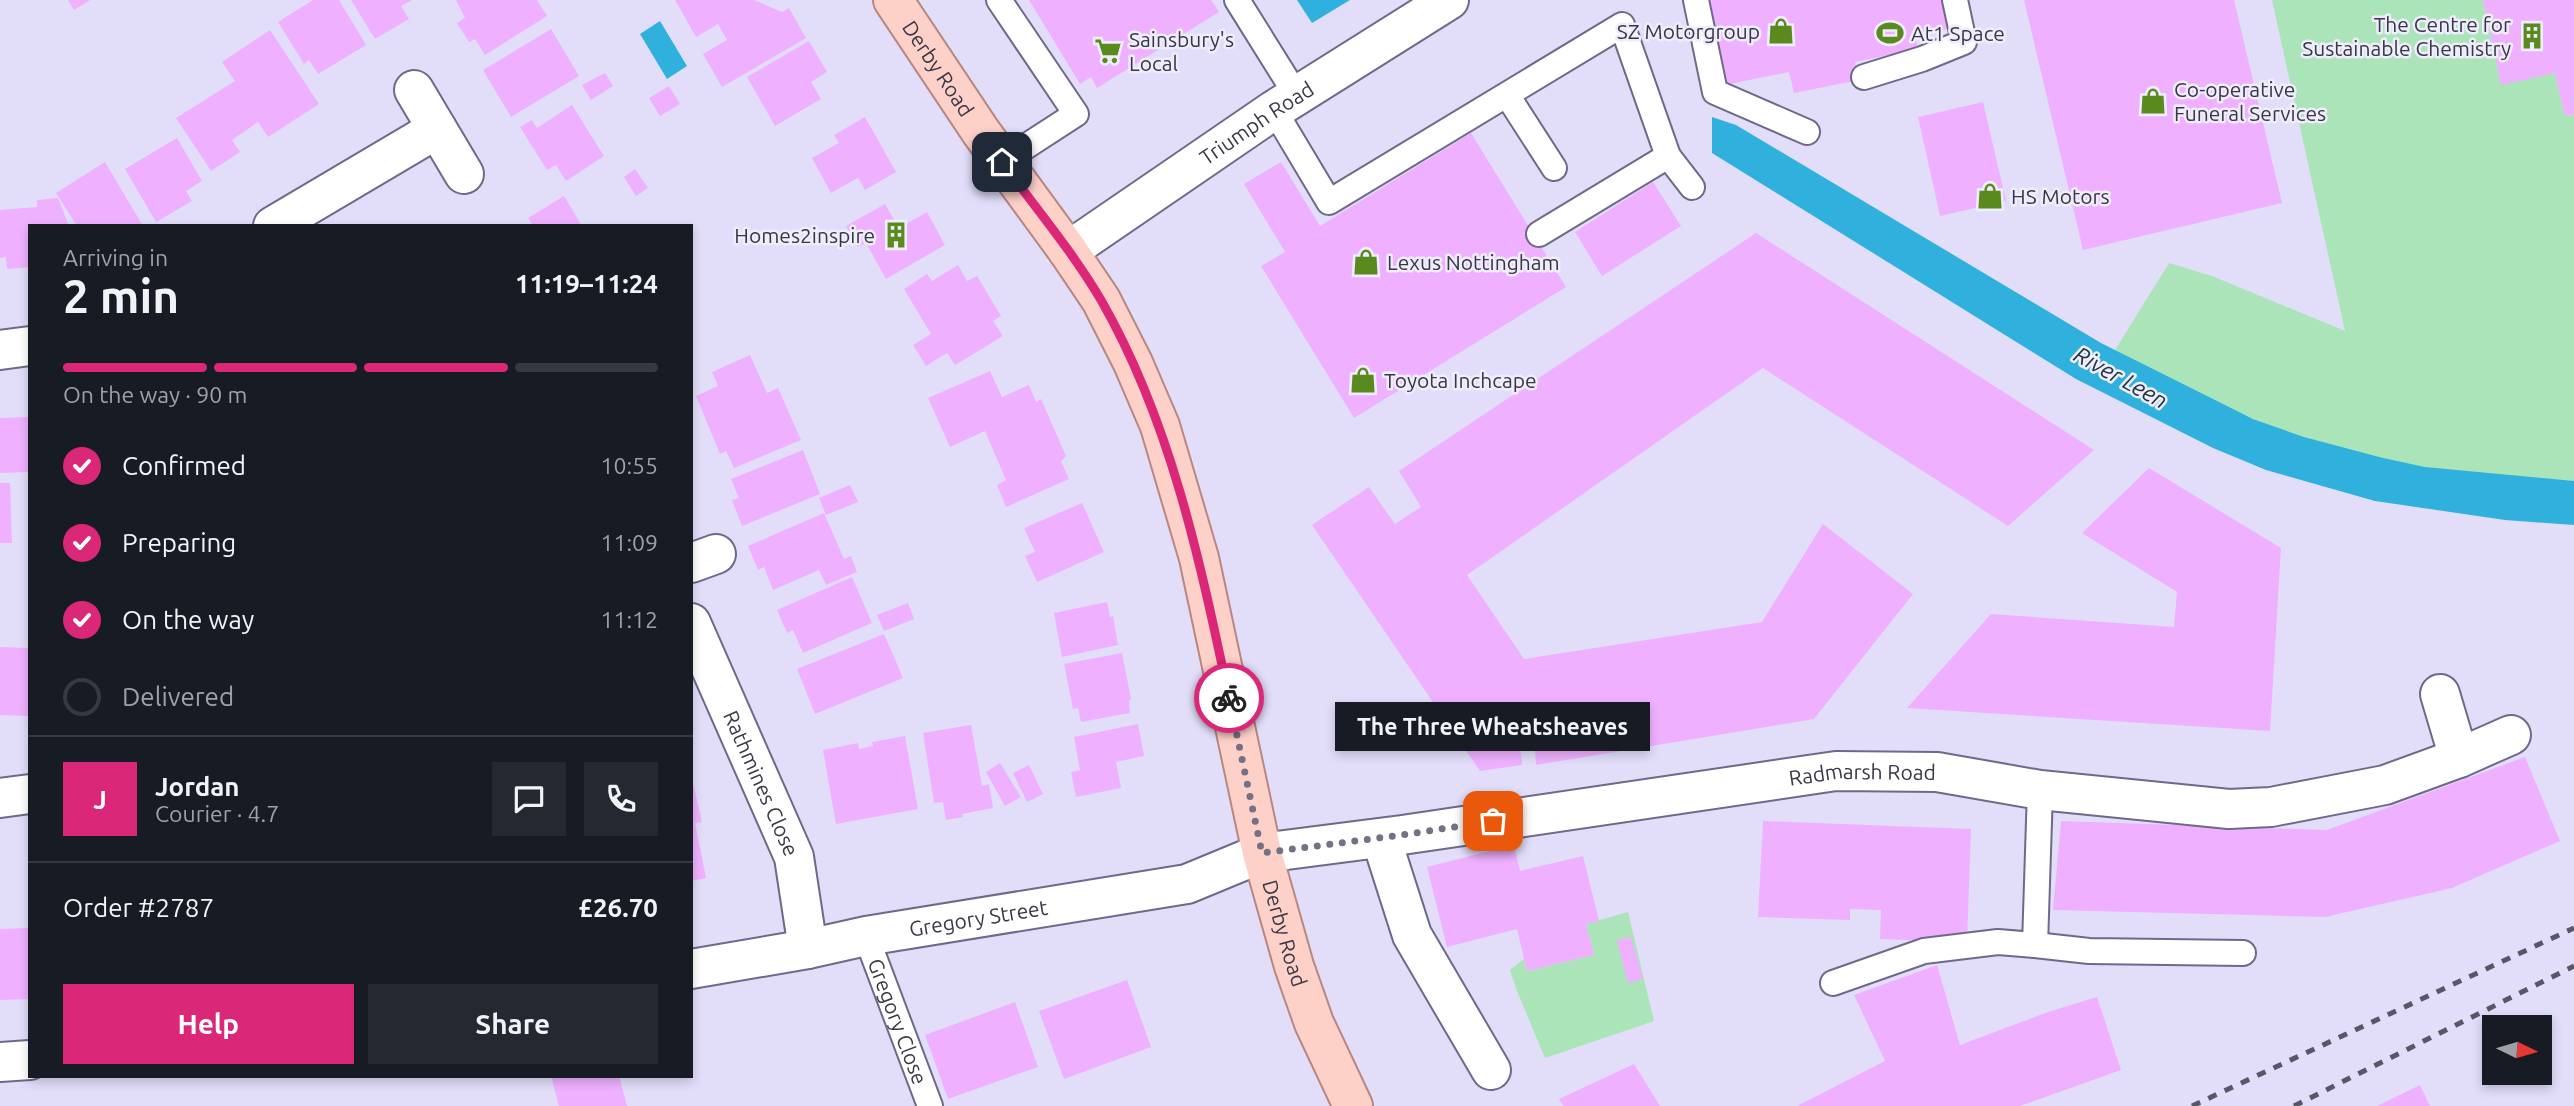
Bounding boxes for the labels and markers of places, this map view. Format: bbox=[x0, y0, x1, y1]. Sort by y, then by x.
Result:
place label: The Centre for Sustainable Chemistry bbox=[2302, 12, 2511, 60]
shop icon: SZ Motorgroup bbox=[1766, 16, 1796, 46]
sports icon: At1 Space bbox=[1875, 18, 1905, 48]
place label: SZ Motorgroup bbox=[1617, 19, 1760, 43]
place label: At1 Space bbox=[1911, 21, 2005, 45]
building icon: The Centre for Sustainable Chemistry bbox=[2517, 21, 2547, 51]
place label: Sainsbury's Local bbox=[1129, 27, 1234, 75]
supermarket icon: Sainsbury's Local bbox=[1093, 36, 1123, 66]
place label: Co-operative Funeral Services bbox=[2174, 77, 2326, 125]
shop icon: Co-operative Funeral Services bbox=[2138, 86, 2168, 116]
pin bbox=[972, 132, 1032, 192]
shop icon: HS Motors bbox=[1975, 181, 2005, 211]
place label: HS Motors bbox=[2011, 184, 2110, 208]
building icon: Homes2inspire bbox=[881, 220, 911, 250]
place label: Homes2inspire bbox=[734, 223, 875, 247]
shop icon: Lexus Nottingham bbox=[1351, 247, 1381, 277]
place label: Lexus Nottingham bbox=[1387, 250, 1560, 274]
shop icon: Toyota Inchcape bbox=[1348, 365, 1378, 395]
place label: Toyota Inchcape bbox=[1384, 368, 1537, 392]
callout: The Three Wheatsheaves bbox=[1336, 702, 1650, 751]
pin bbox=[1463, 791, 1523, 851]

